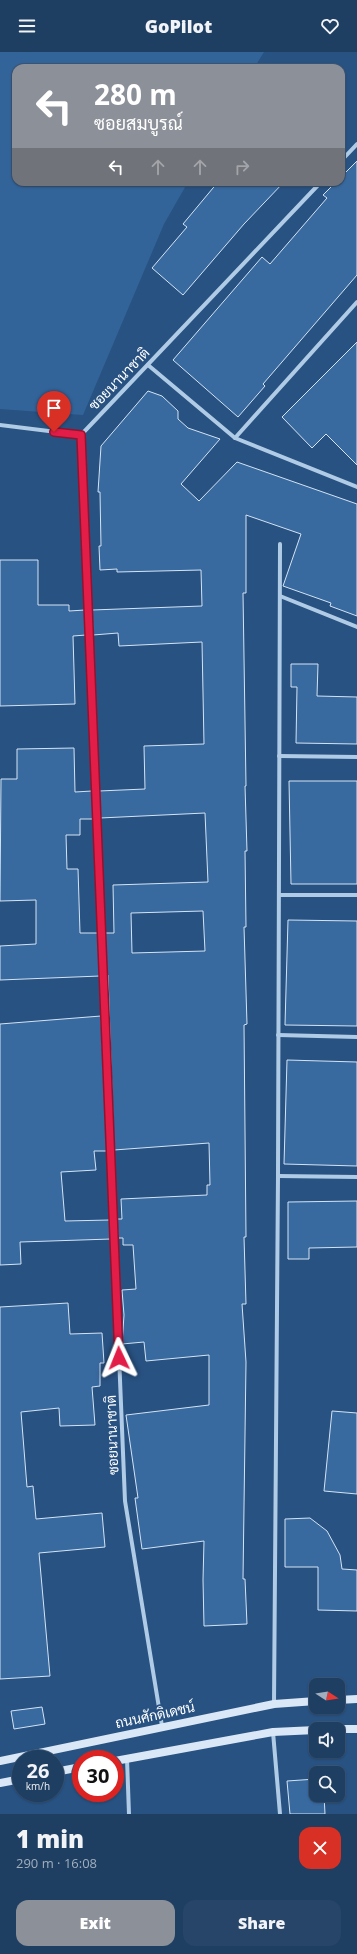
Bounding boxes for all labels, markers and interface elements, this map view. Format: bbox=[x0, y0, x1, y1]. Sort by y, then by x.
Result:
text: GoPilot bbox=[145, 14, 212, 38]
icon: menu bbox=[16, 15, 38, 37]
icon: heart bbox=[319, 15, 341, 37]
text: 280 m bbox=[94, 75, 177, 113]
icon: left bbox=[28, 80, 80, 132]
text: ซอยสมบูรณ์ bbox=[94, 111, 183, 135]
icon: left bbox=[105, 156, 127, 178]
icon: ahead bbox=[147, 156, 169, 178]
icon: ahead bbox=[189, 156, 211, 178]
icon: right bbox=[231, 156, 253, 178]
street label: ซอยนานาชาติ bbox=[84, 343, 153, 414]
pin bbox=[37, 391, 71, 432]
icon: arrive bbox=[43, 397, 65, 419]
position arrow bbox=[98, 1337, 140, 1379]
street label: ซอยนานาชาติ bbox=[101, 1395, 122, 1475]
north arrow bbox=[309, 1678, 345, 1714]
map controls bbox=[309, 1678, 345, 1802]
street label: ถนนศักดิเดชน์ bbox=[113, 1697, 196, 1732]
button: sound bbox=[309, 1722, 345, 1758]
speed limit sign: 30 bbox=[72, 1750, 124, 1802]
text: 26 bbox=[27, 1757, 49, 1784]
button: search bbox=[309, 1766, 345, 1802]
text: km/h bbox=[26, 1779, 50, 1793]
text: 1 min bbox=[16, 1822, 84, 1855]
button: close bbox=[299, 1827, 341, 1869]
text: 290 m · 16:08 bbox=[16, 1854, 97, 1872]
button: Exit bbox=[16, 1900, 175, 1946]
button: Share bbox=[183, 1900, 341, 1946]

